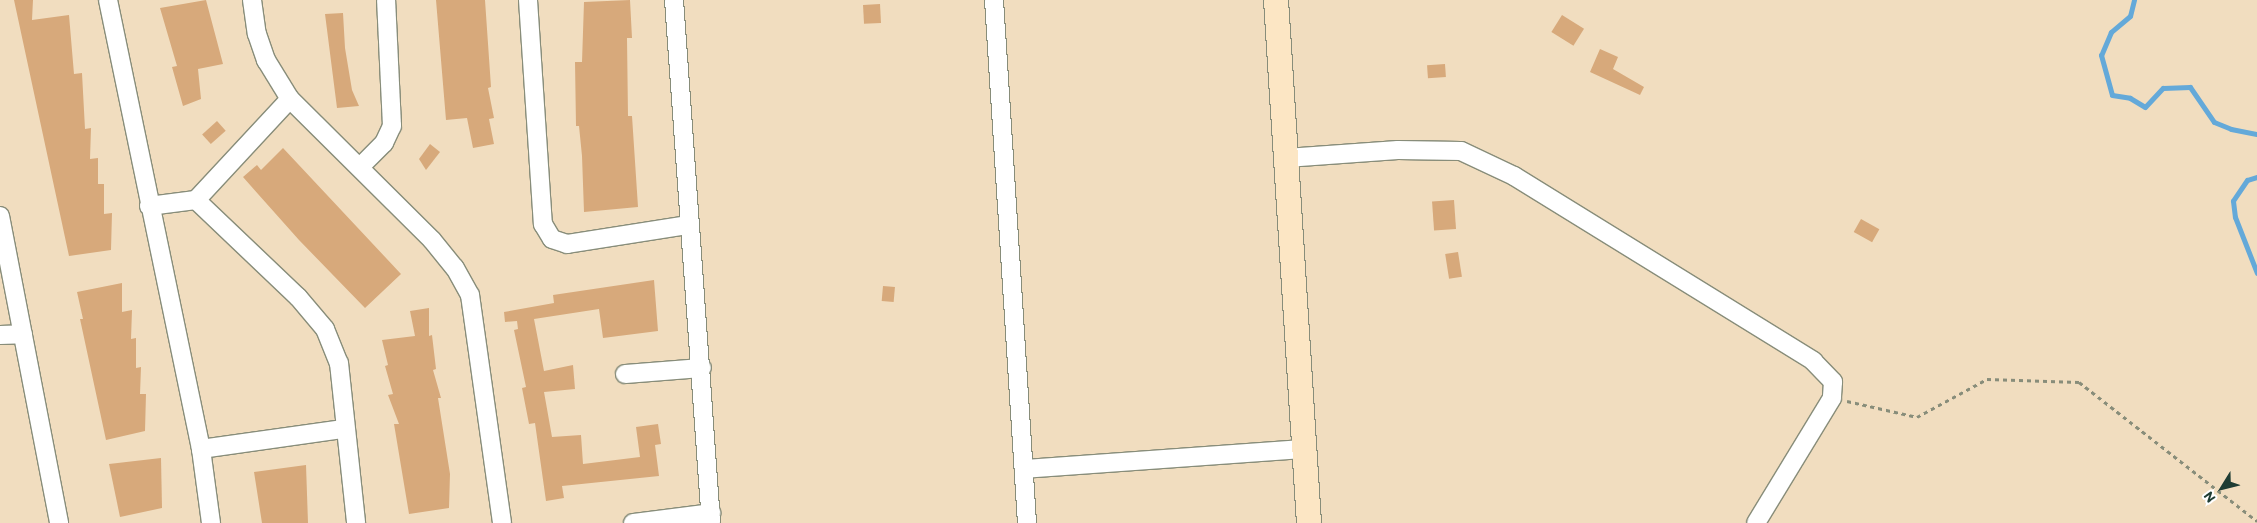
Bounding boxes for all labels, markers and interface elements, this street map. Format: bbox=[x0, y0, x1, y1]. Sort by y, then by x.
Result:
north arrow bbox=[2197, 463, 2247, 513]
text: N bbox=[2200, 488, 2219, 506]

